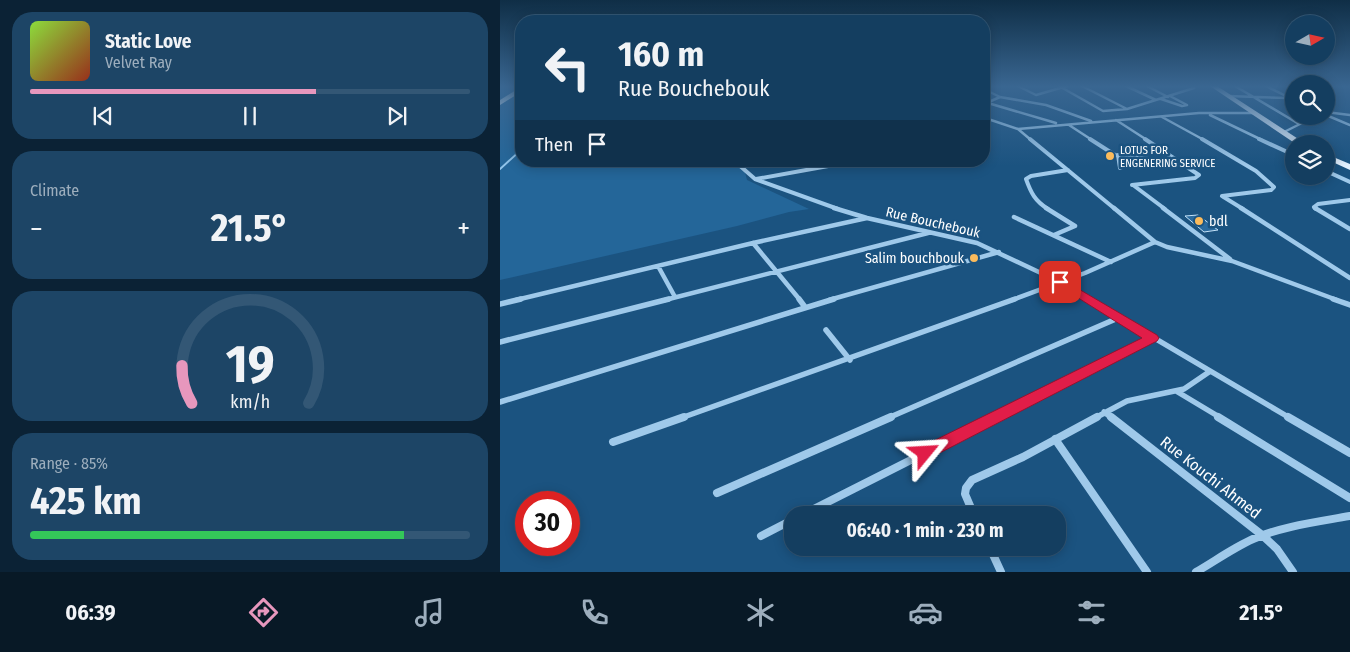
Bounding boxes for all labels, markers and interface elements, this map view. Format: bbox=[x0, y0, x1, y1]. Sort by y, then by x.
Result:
north arrow bbox=[1285, 15, 1335, 65]
map controls bbox=[1285, 15, 1335, 185]
text: Static Love bbox=[105, 30, 192, 53]
text: 160 m bbox=[618, 33, 704, 75]
icon: left bbox=[535, 35, 600, 100]
text: Velvet Ray bbox=[105, 53, 172, 72]
text: Rue Bouchebouk bbox=[618, 75, 770, 102]
button: search bbox=[1285, 75, 1335, 125]
icon: previous bbox=[89, 102, 117, 130]
icon: pause bbox=[236, 102, 264, 130]
icon: next bbox=[383, 102, 411, 130]
icon: arrive bbox=[583, 130, 611, 158]
text: Then bbox=[535, 133, 573, 156]
button: layers bbox=[1285, 135, 1335, 185]
place label: LOTUS FOR ENGENERING SERVICE bbox=[1120, 144, 1215, 170]
marker: LOTUS FOR ENGENERING SERVICE bbox=[1104, 150, 1116, 162]
text: Climate bbox=[30, 181, 79, 200]
street label: Rue Bouchebouk bbox=[884, 203, 982, 242]
text: 21.5° bbox=[211, 205, 289, 251]
text: − bbox=[30, 212, 43, 245]
text: + bbox=[457, 212, 470, 245]
place label: bdl bbox=[1209, 213, 1228, 230]
marker: bdl bbox=[1193, 215, 1205, 227]
place label: Salim bouchbouk bbox=[865, 250, 964, 267]
marker: Salim bouchbouk bbox=[968, 252, 980, 264]
pin bbox=[1039, 261, 1081, 303]
icon: arrive bbox=[1046, 268, 1074, 296]
text: 19 bbox=[226, 333, 274, 396]
text: km/h bbox=[230, 391, 270, 413]
position arrow bbox=[898, 426, 950, 478]
street label: Rue Kouchi Ahmed bbox=[1157, 432, 1265, 523]
text: Range · 85% bbox=[30, 454, 108, 473]
text: 425 km bbox=[30, 478, 142, 524]
speed limit sign: 30 bbox=[515, 491, 580, 556]
text: 06:40 · 1 min · 230 m bbox=[846, 519, 1004, 542]
icon: directions bbox=[246, 595, 281, 630]
icon: music bbox=[412, 595, 447, 630]
icon: phone bbox=[577, 595, 612, 630]
icon: climate bbox=[743, 595, 778, 630]
icon: car bbox=[908, 595, 943, 630]
icon: filters bbox=[1074, 595, 1109, 630]
text: 06:39 bbox=[65, 599, 116, 626]
text: 21.5° bbox=[1239, 599, 1285, 626]

